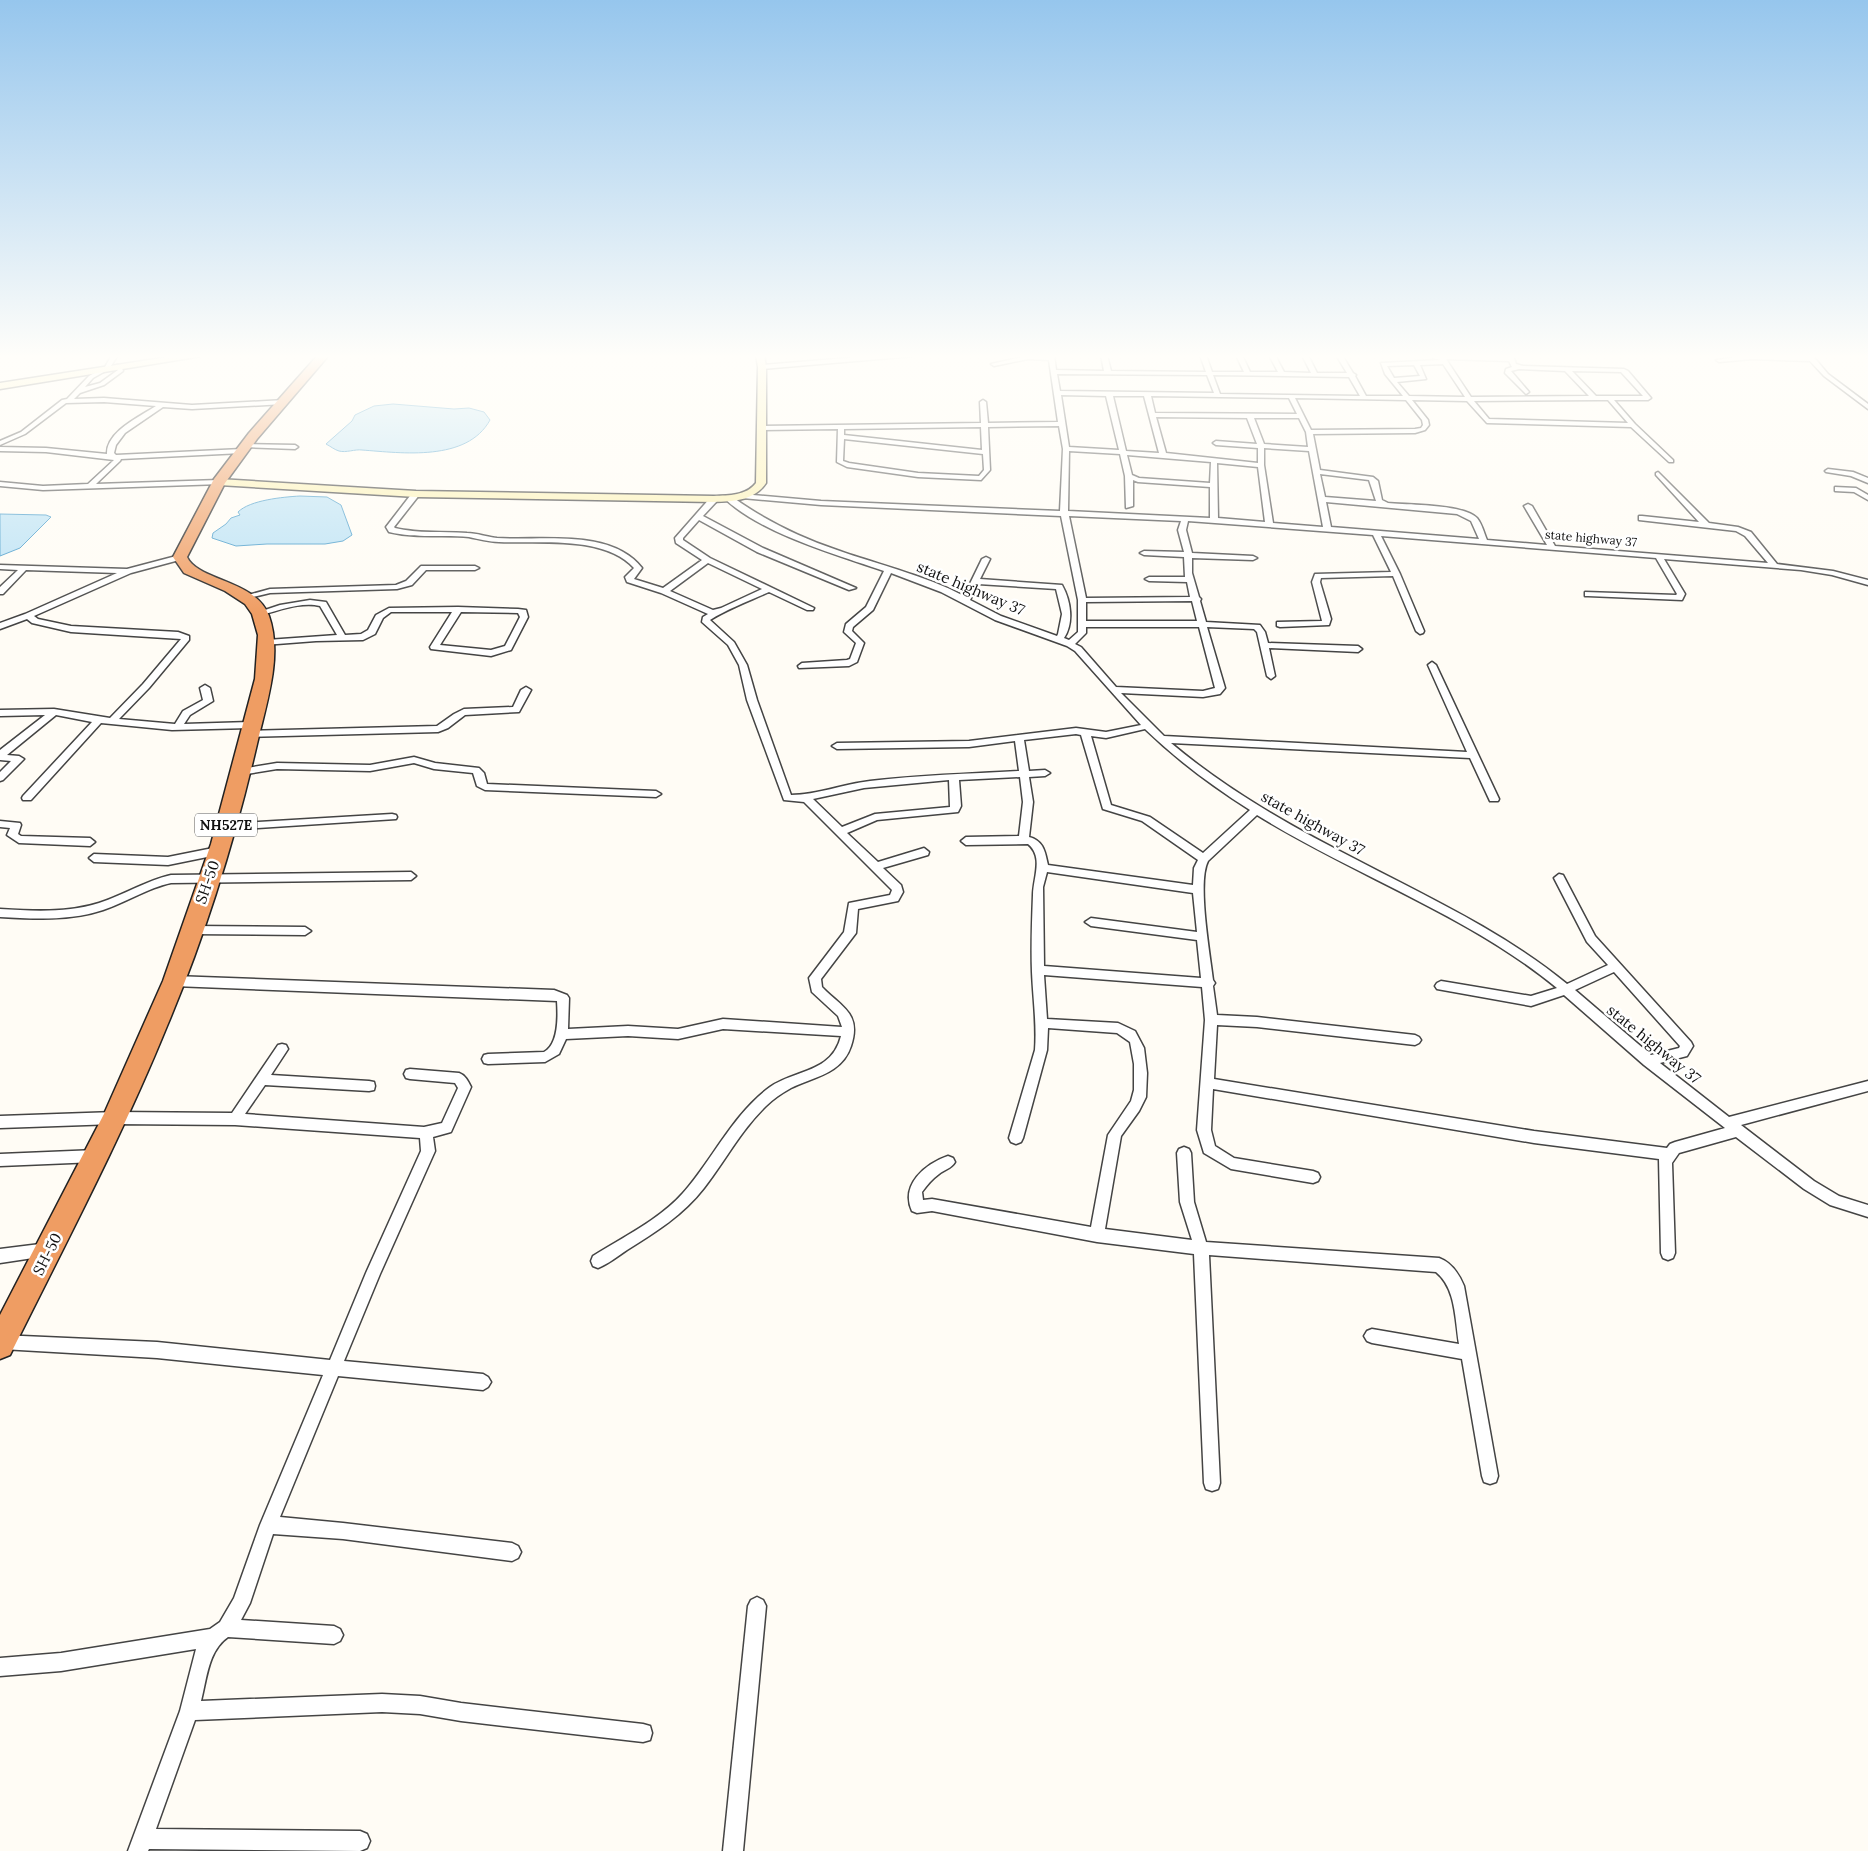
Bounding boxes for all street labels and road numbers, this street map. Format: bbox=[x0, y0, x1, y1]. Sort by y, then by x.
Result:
street label: state highway 37 bbox=[1544, 527, 1638, 550]
street label: state highway 37 bbox=[914, 557, 1028, 619]
street label: state highway 37 bbox=[1258, 787, 1368, 859]
road number: NH527E bbox=[195, 814, 257, 836]
street label: SH-50 bbox=[191, 858, 223, 906]
street label: state highway 37 bbox=[1603, 1000, 1705, 1088]
street label: SH-50 bbox=[28, 1230, 66, 1278]

